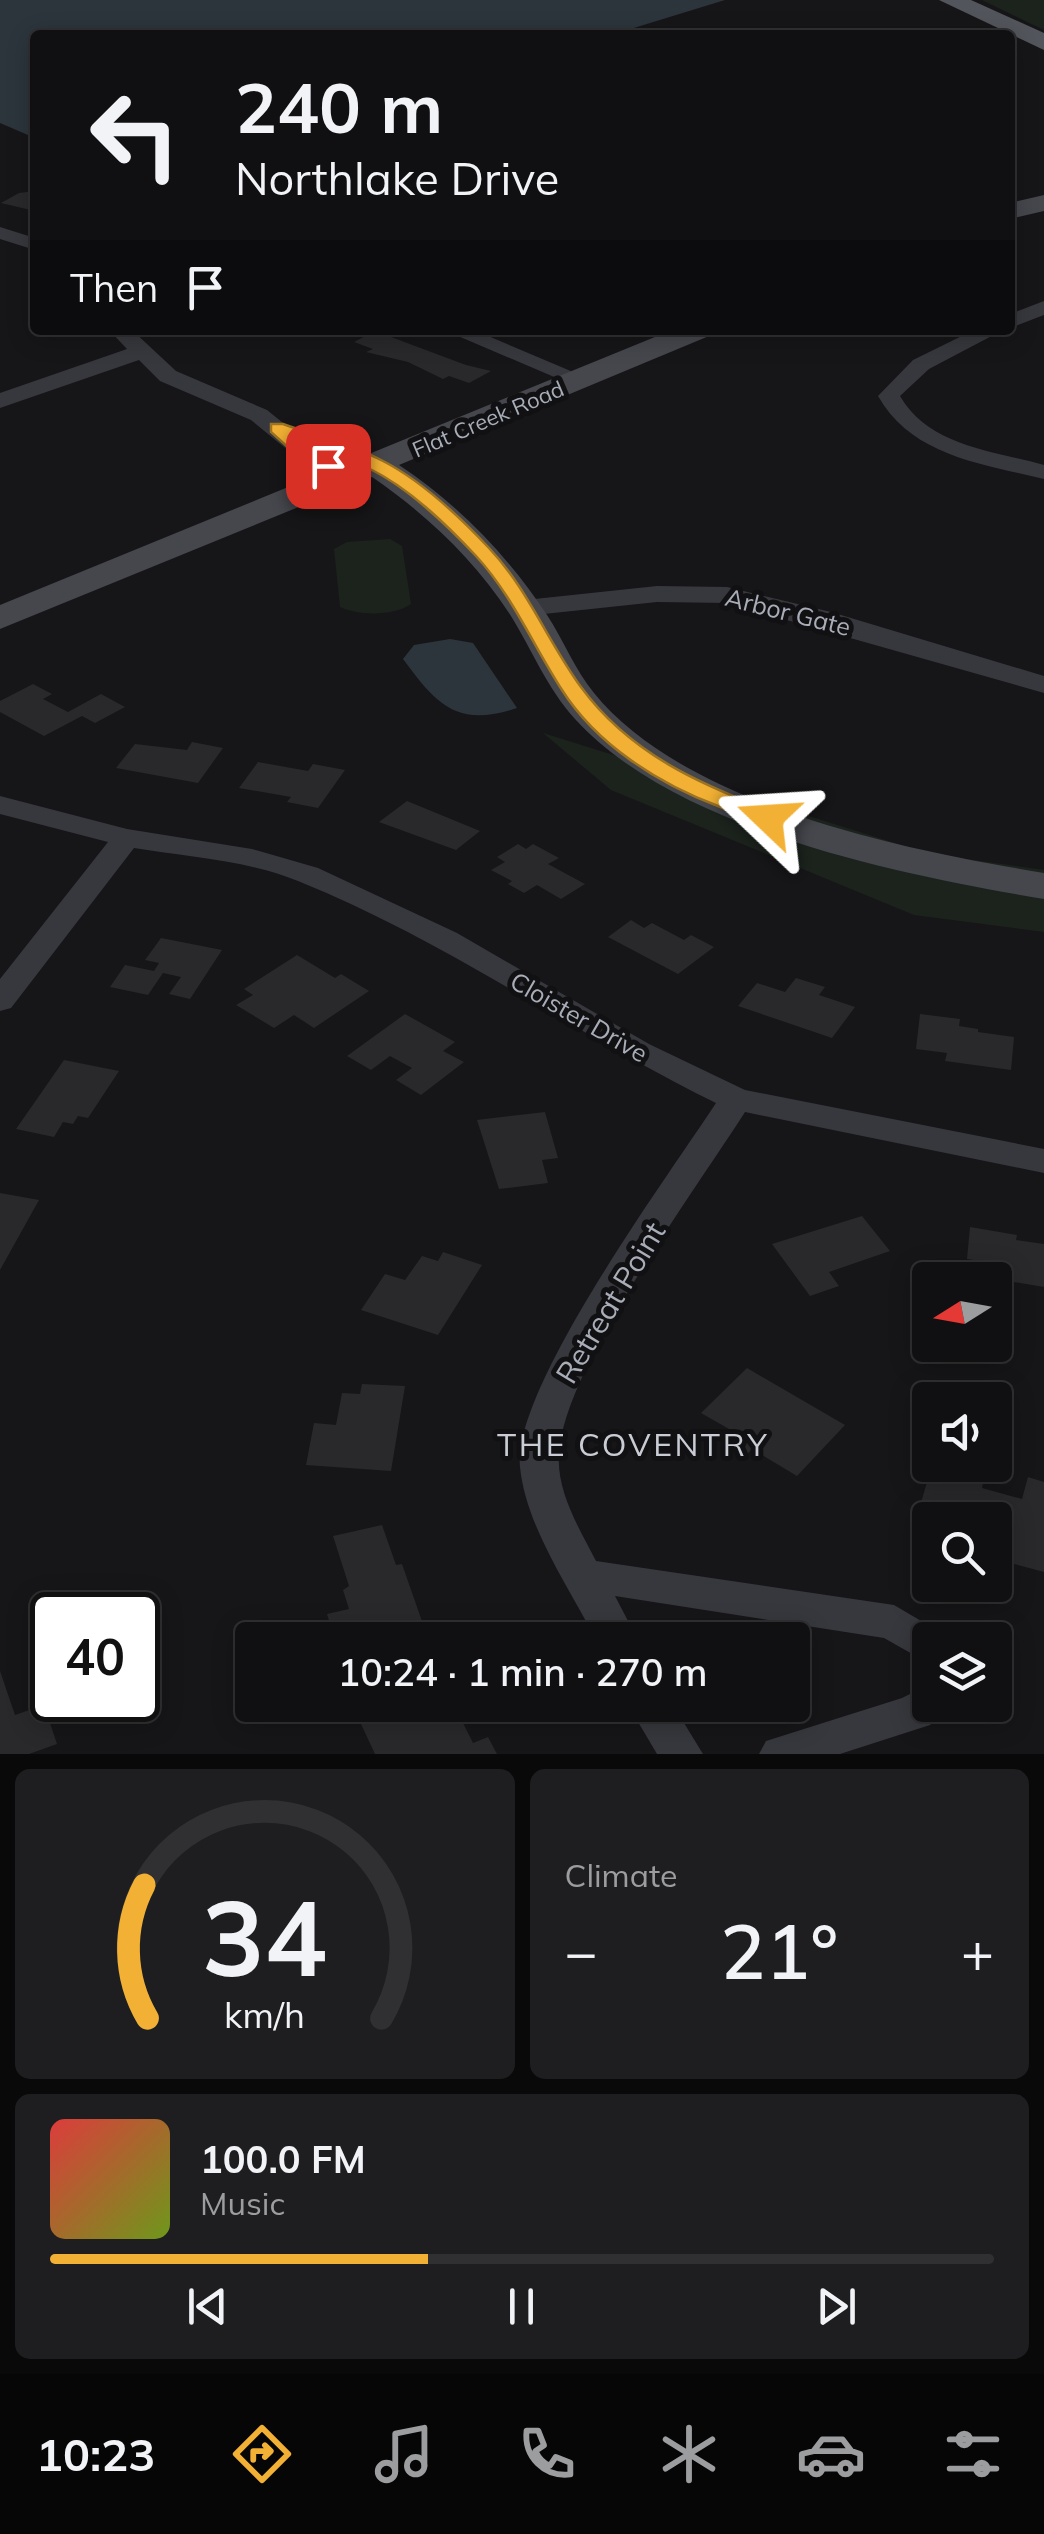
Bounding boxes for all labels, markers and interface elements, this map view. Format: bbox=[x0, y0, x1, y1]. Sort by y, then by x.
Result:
text: 240 m bbox=[235, 63, 443, 151]
icon: left bbox=[70, 70, 200, 200]
text: Northlake Drive bbox=[235, 150, 559, 206]
icon: arrive bbox=[178, 260, 233, 315]
text: Then bbox=[70, 264, 158, 312]
street label: Flat Creek Road bbox=[408, 374, 568, 464]
pin bbox=[286, 424, 371, 509]
icon: arrive bbox=[301, 439, 356, 494]
street label: Arbor Gate bbox=[722, 581, 854, 642]
position arrow bbox=[716, 766, 820, 870]
street label: Cloister Drive bbox=[505, 965, 654, 1068]
street label: Retreat Point bbox=[547, 1215, 673, 1390]
north arrow bbox=[912, 1262, 1012, 1362]
map controls bbox=[912, 1262, 1012, 1722]
button: sound bbox=[912, 1382, 1012, 1482]
district label: THE COVENTRY bbox=[497, 1424, 769, 1464]
button: search bbox=[912, 1502, 1012, 1602]
speed limit sign: 40 bbox=[30, 1592, 160, 1722]
button: layers bbox=[912, 1622, 1012, 1722]
text: 10:24 · 1 min · 270 m bbox=[337, 1648, 708, 1696]
text: Climate bbox=[565, 1855, 677, 1895]
text: 34 bbox=[202, 1871, 327, 2002]
text: 21° bbox=[720, 1904, 838, 1998]
text: − bbox=[565, 1917, 598, 1986]
text: + bbox=[961, 1917, 994, 1986]
text: km/h bbox=[224, 1992, 305, 2037]
text: 100.0 FM bbox=[200, 2135, 366, 2183]
text: Music bbox=[200, 2183, 285, 2223]
icon: previous bbox=[180, 2279, 235, 2334]
icon: pause bbox=[494, 2279, 549, 2334]
icon: next bbox=[809, 2279, 864, 2334]
icon: directions bbox=[227, 2419, 297, 2489]
icon: music bbox=[369, 2419, 439, 2489]
icon: phone bbox=[512, 2419, 582, 2489]
icon: climate bbox=[654, 2419, 724, 2489]
icon: car bbox=[796, 2419, 866, 2489]
icon: filters bbox=[938, 2419, 1008, 2489]
text: 10:23 bbox=[36, 2426, 155, 2482]

